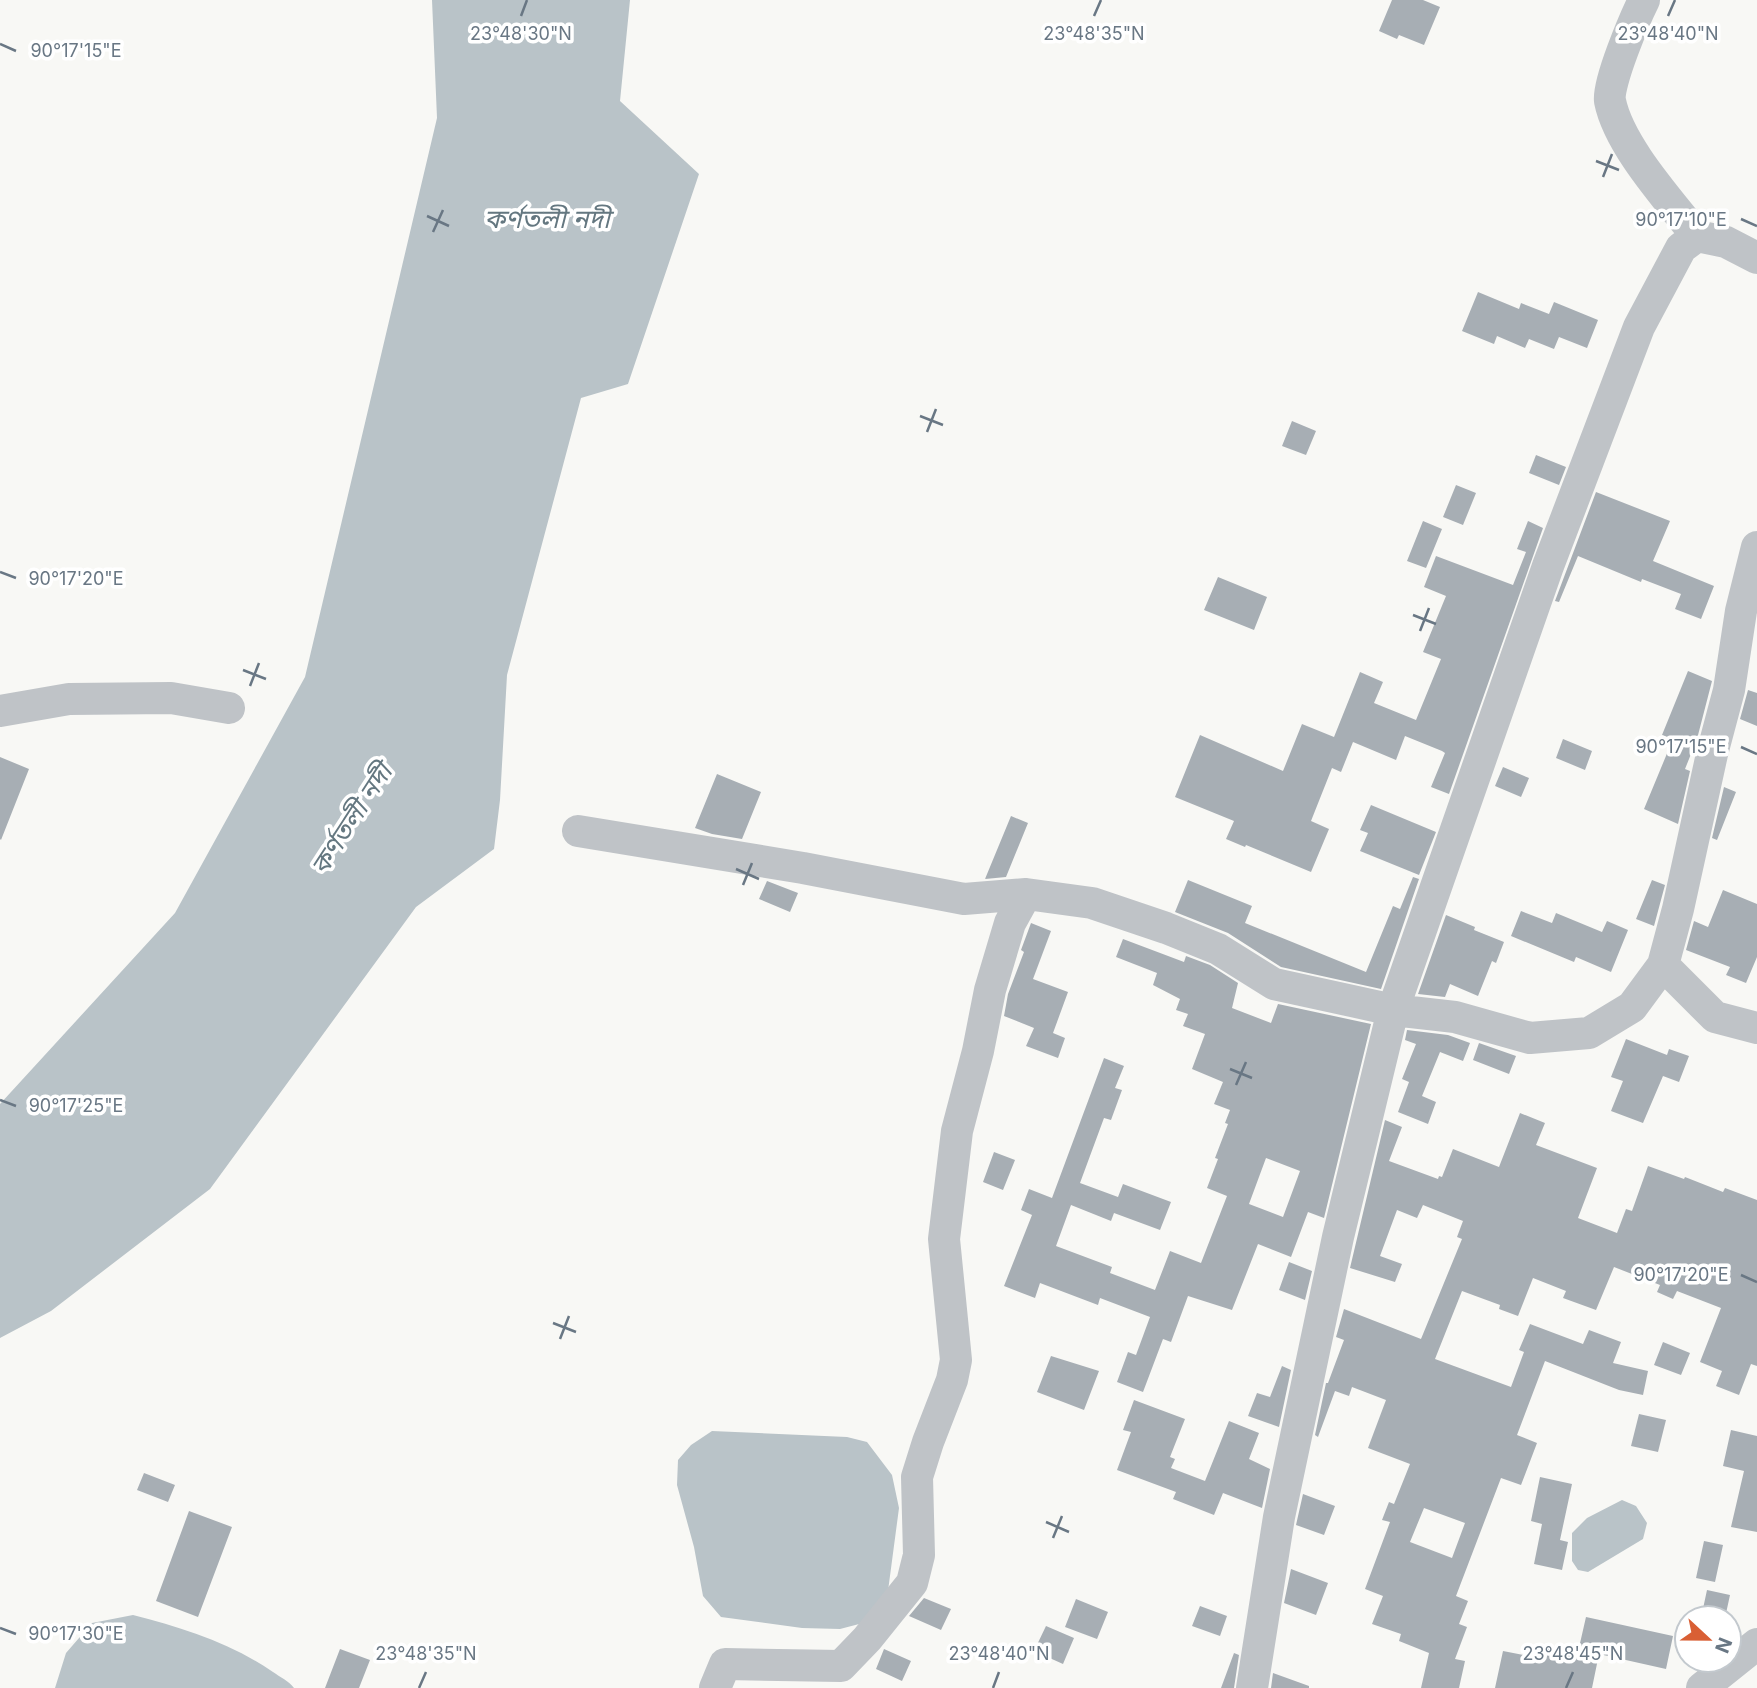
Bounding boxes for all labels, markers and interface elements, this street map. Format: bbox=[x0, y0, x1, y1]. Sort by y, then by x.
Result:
text: 23°48'30"N bbox=[470, 23, 572, 44]
text: 23°48'35"N bbox=[1043, 23, 1145, 44]
text: 23°48'40"N bbox=[1617, 23, 1719, 44]
text: 90°17'15"E bbox=[30, 40, 122, 61]
water label: কর্ণতলী নদী bbox=[484, 203, 615, 234]
text: 90°17'10"E bbox=[1635, 209, 1727, 230]
text: 90°17'20"E bbox=[28, 568, 124, 589]
text: 90°17'15"E bbox=[1635, 736, 1727, 757]
water label: কর্ণতলী নদী bbox=[304, 754, 401, 880]
text: 90°17'25"E bbox=[29, 1095, 123, 1116]
text: 90°17'20"E bbox=[1633, 1264, 1729, 1285]
north arrow bbox=[1673, 1604, 1743, 1674]
text: 90°17'30"E bbox=[28, 1623, 124, 1644]
text: N bbox=[1710, 1634, 1737, 1656]
text: 23°48'35"N bbox=[375, 1643, 477, 1664]
text: 23°48'40"N bbox=[948, 1643, 1050, 1664]
text: 23°48'45"N bbox=[1523, 1643, 1623, 1664]

